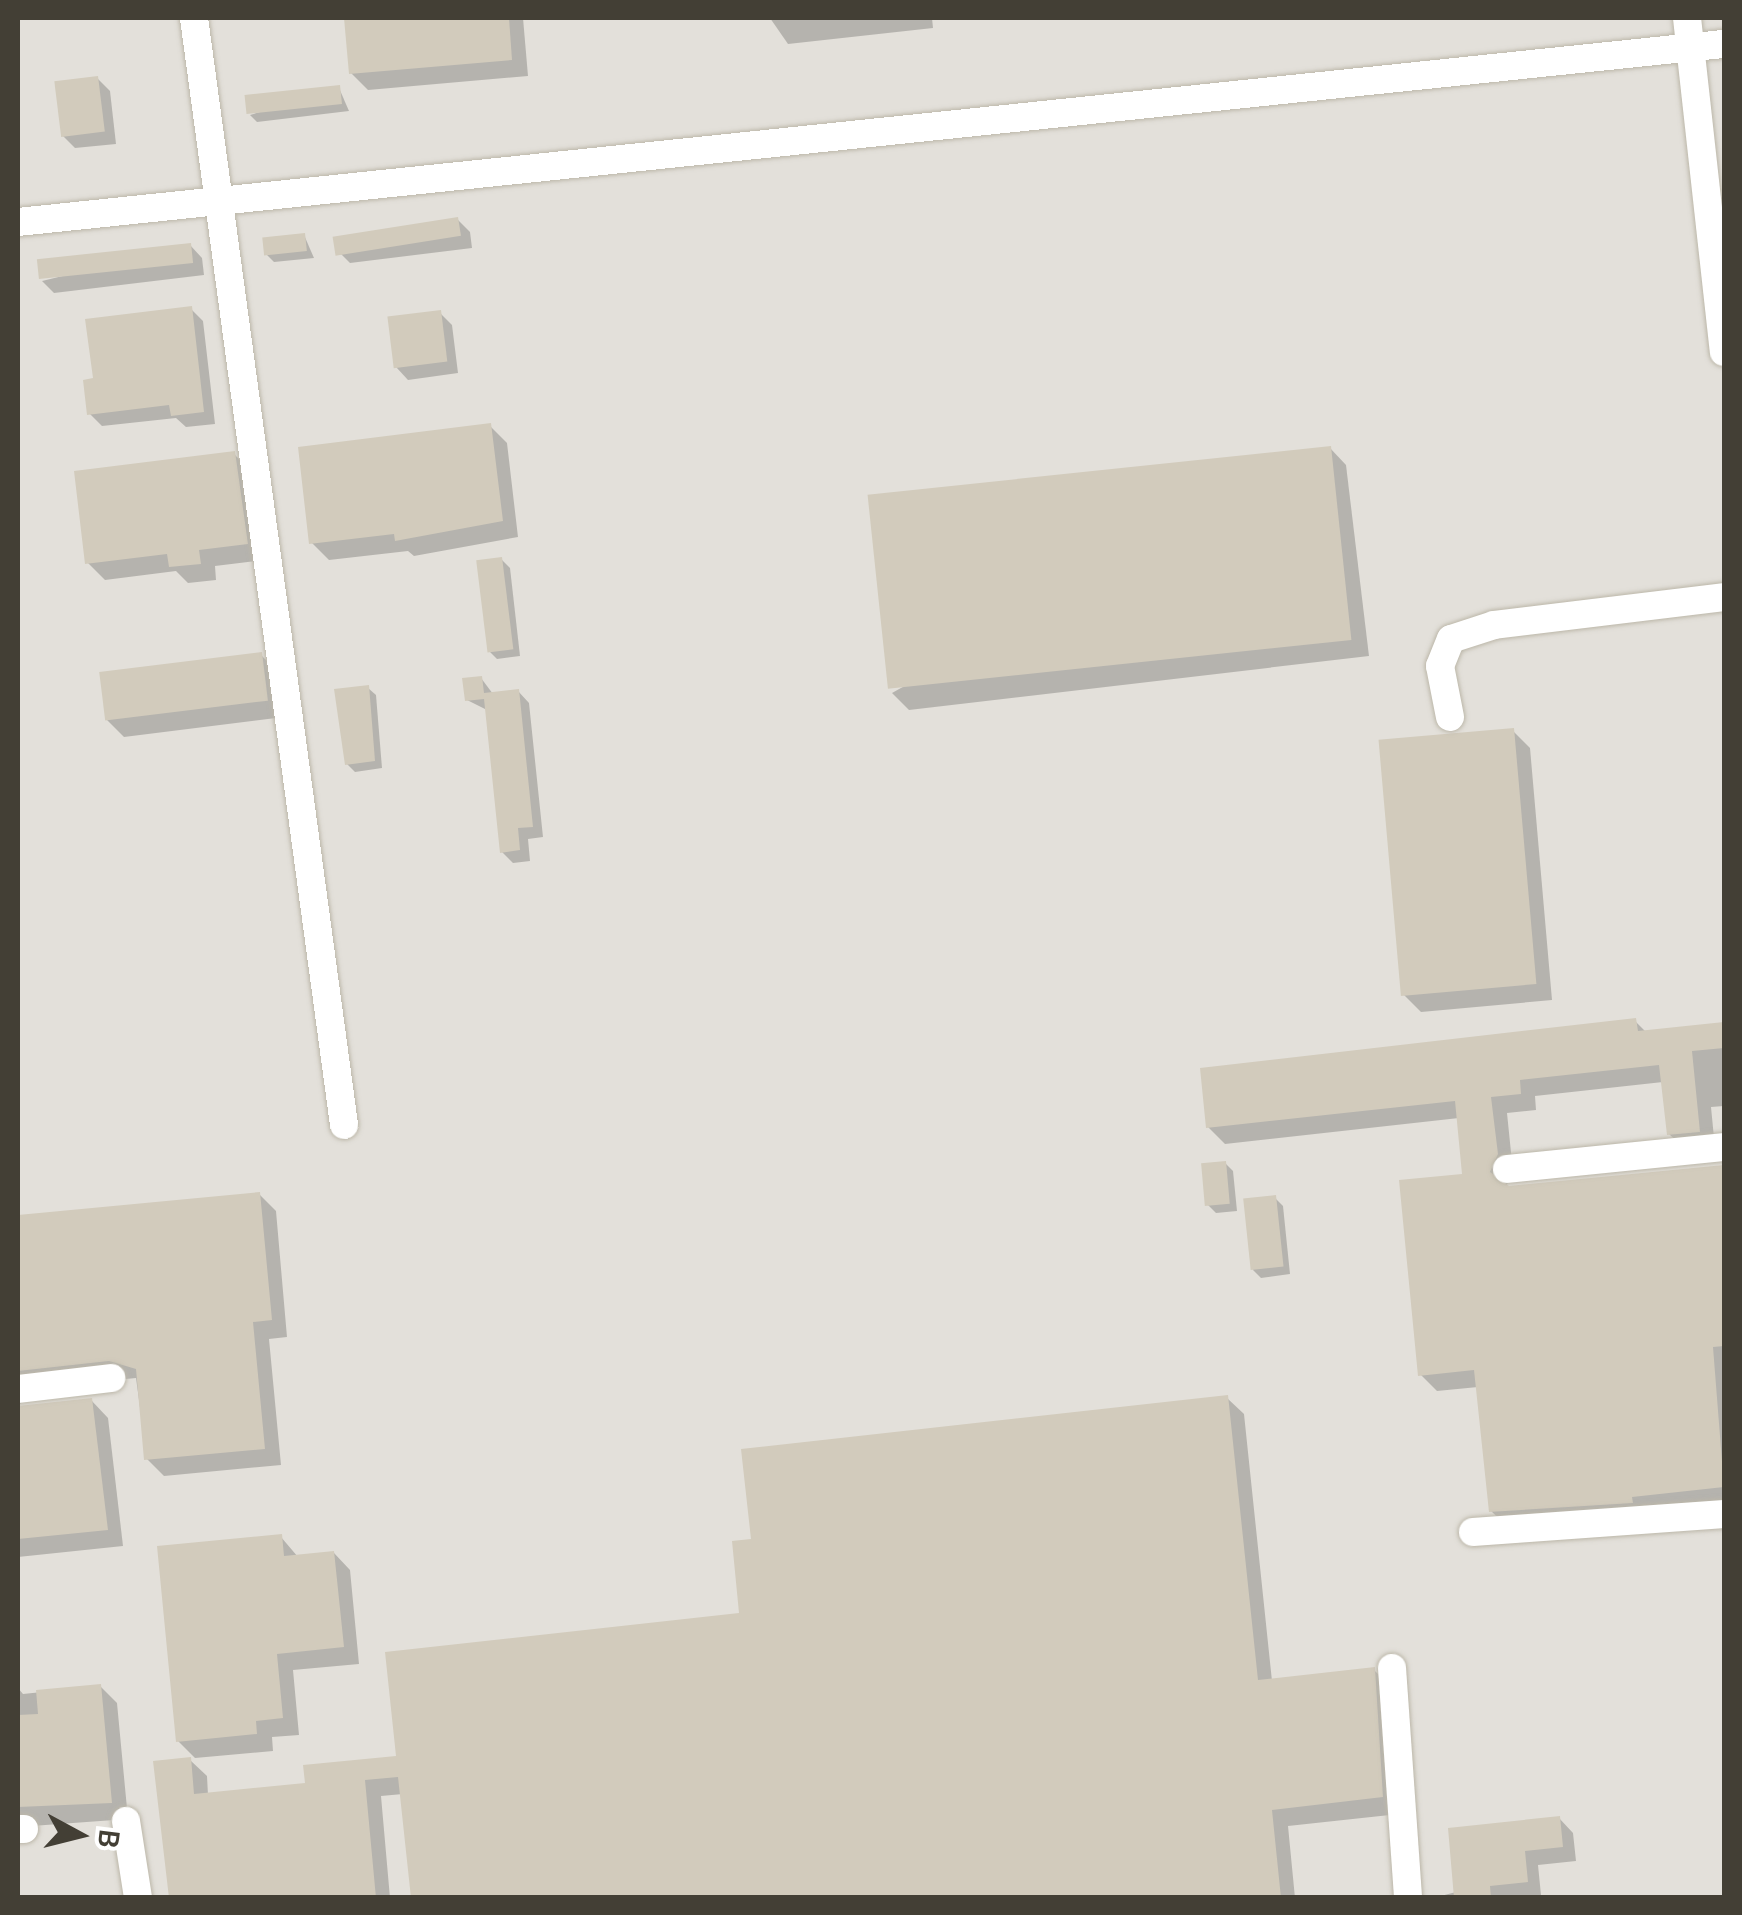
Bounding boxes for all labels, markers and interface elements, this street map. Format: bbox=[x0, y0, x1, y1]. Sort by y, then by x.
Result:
north arrow bbox=[30, 1785, 130, 1885]
text: B bbox=[92, 1827, 128, 1850]

